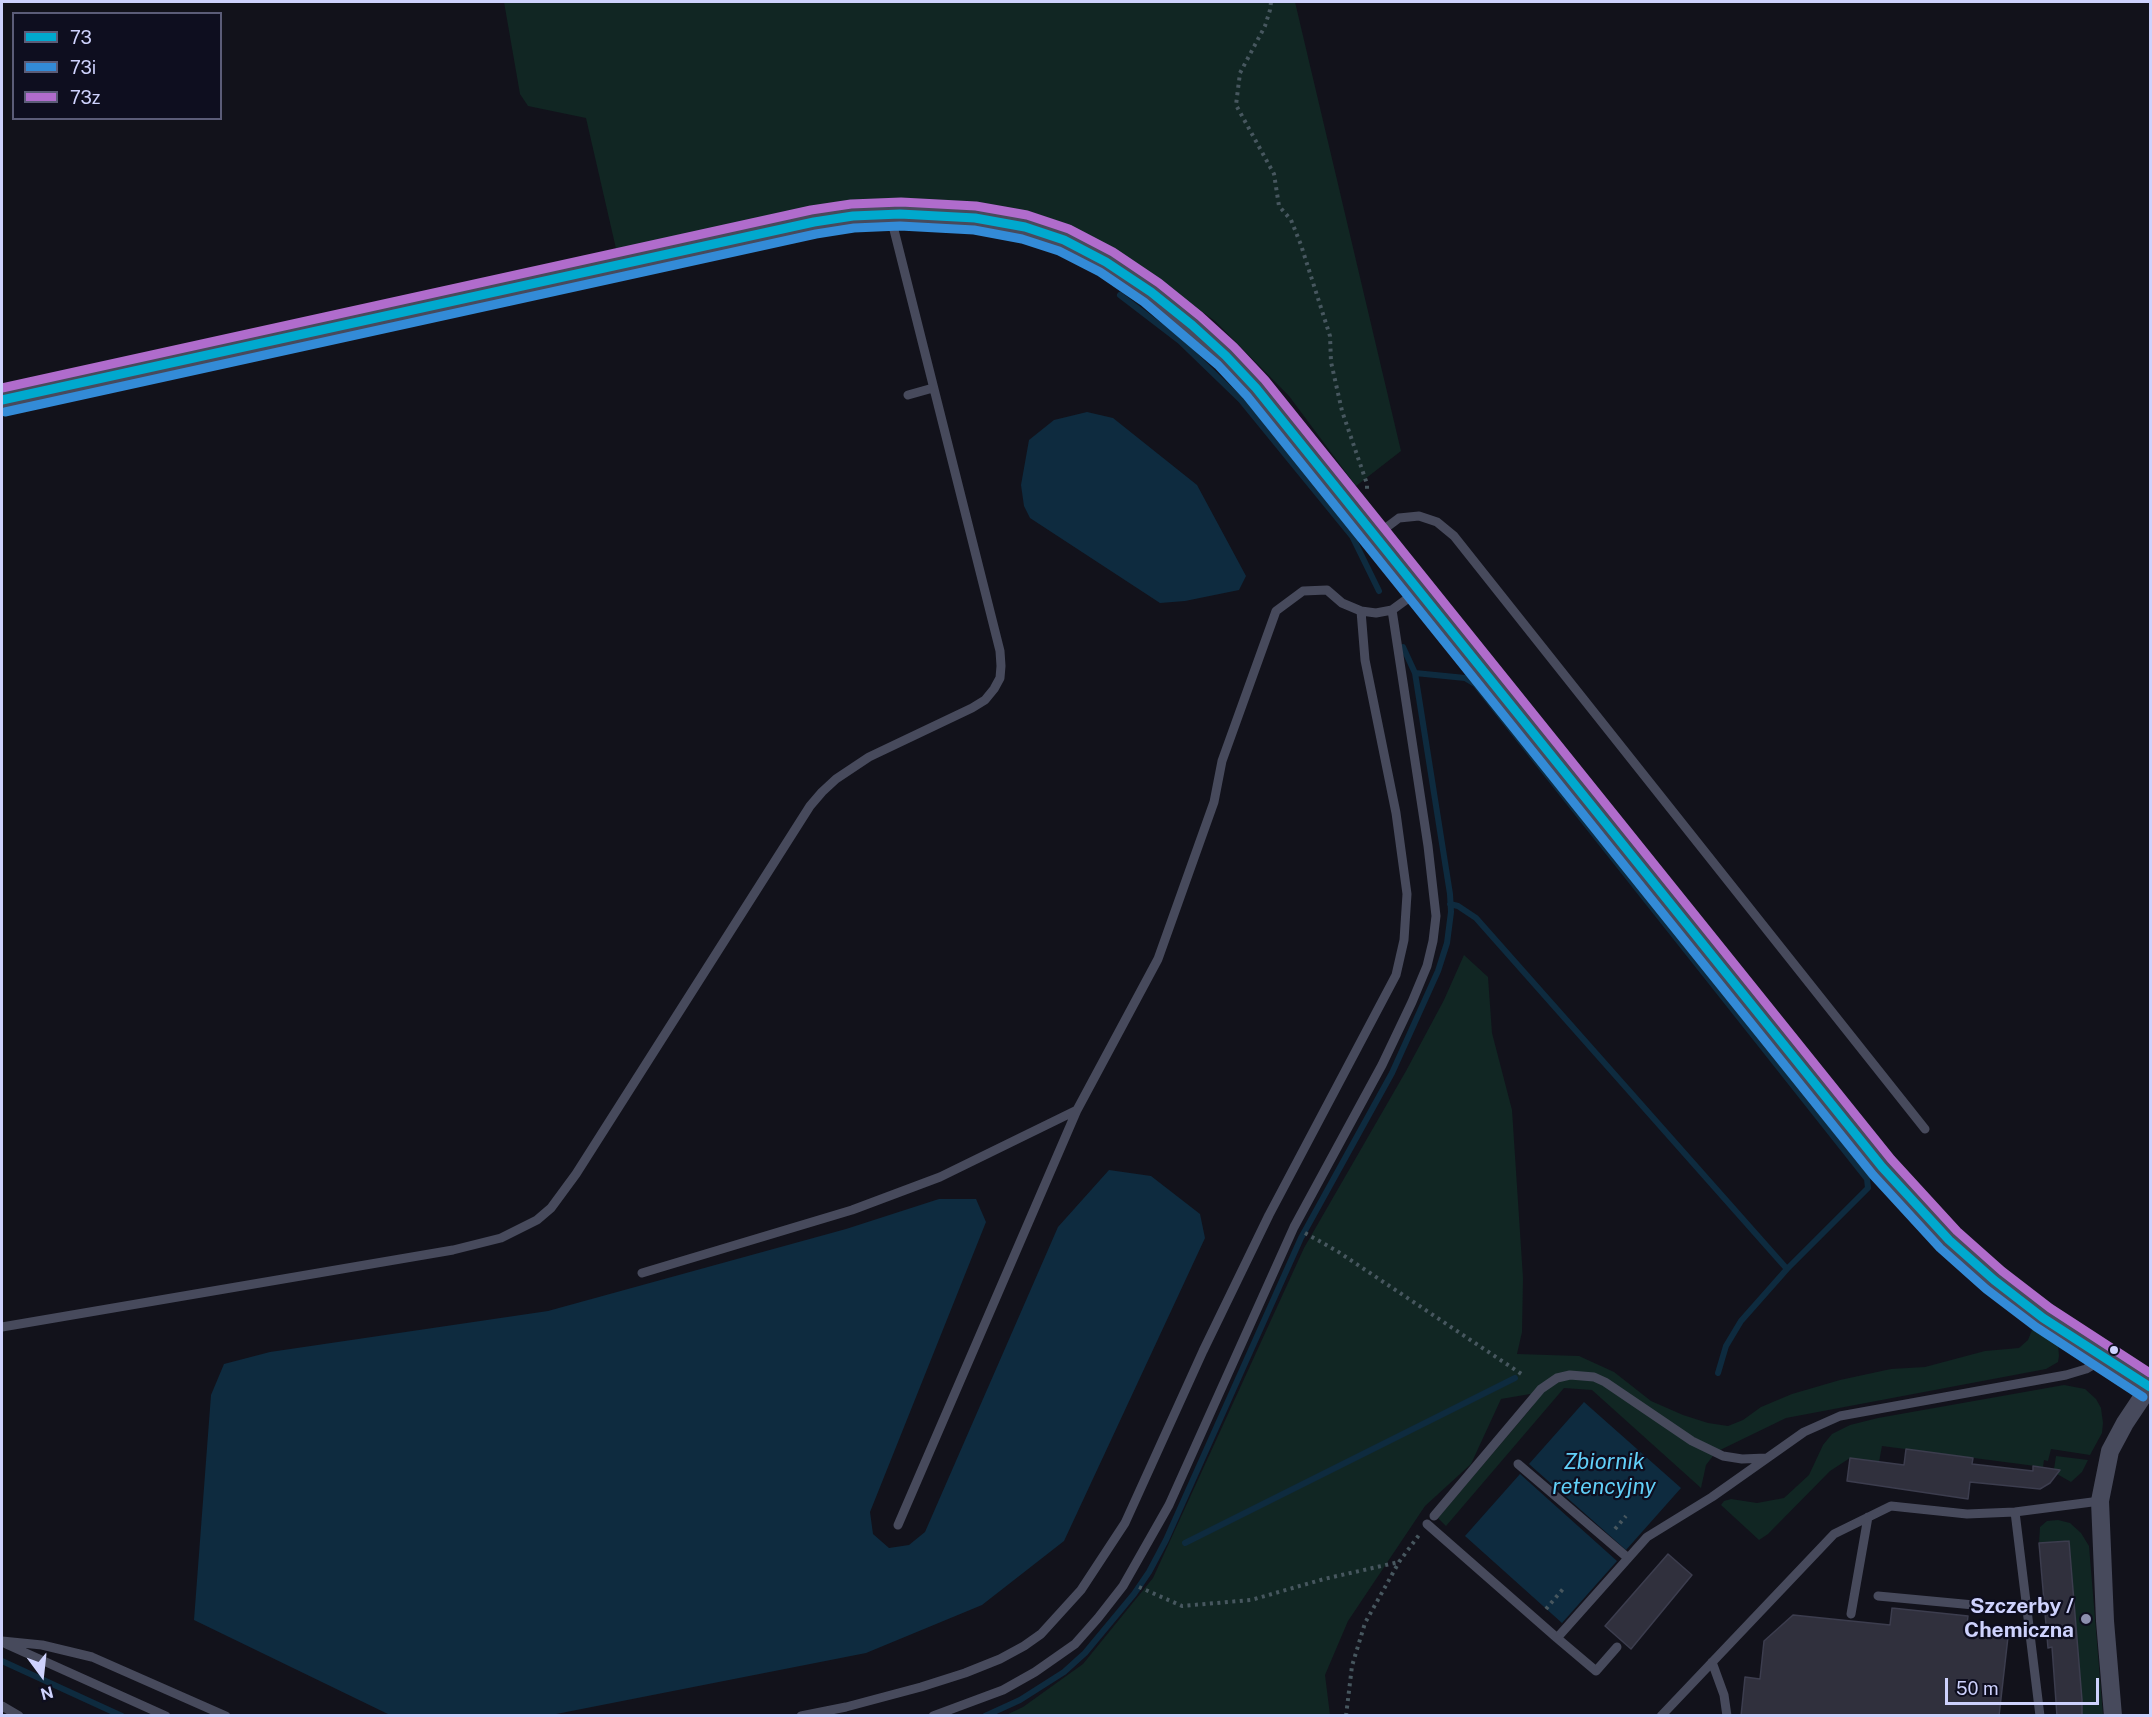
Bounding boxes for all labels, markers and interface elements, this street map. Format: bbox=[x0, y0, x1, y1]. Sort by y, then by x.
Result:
legend bbox=[12, 12, 222, 120]
text: 73 bbox=[70, 27, 92, 48]
text: 73i bbox=[70, 57, 96, 78]
text: 73z bbox=[70, 87, 100, 108]
unlabelled marker bbox=[2108, 1344, 2120, 1356]
water label: Zbiornik retencyjny bbox=[1552, 1449, 1656, 1500]
place label: Szczerby / Chemiczna bbox=[1964, 1594, 2074, 1644]
marker: Szczerby / Chemiczna bbox=[2079, 1612, 2093, 1626]
north arrow bbox=[12, 1645, 72, 1705]
scale bar bbox=[1948, 1666, 2102, 1704]
text: 50 m bbox=[1956, 1678, 1999, 1699]
text: N bbox=[38, 1682, 55, 1704]

